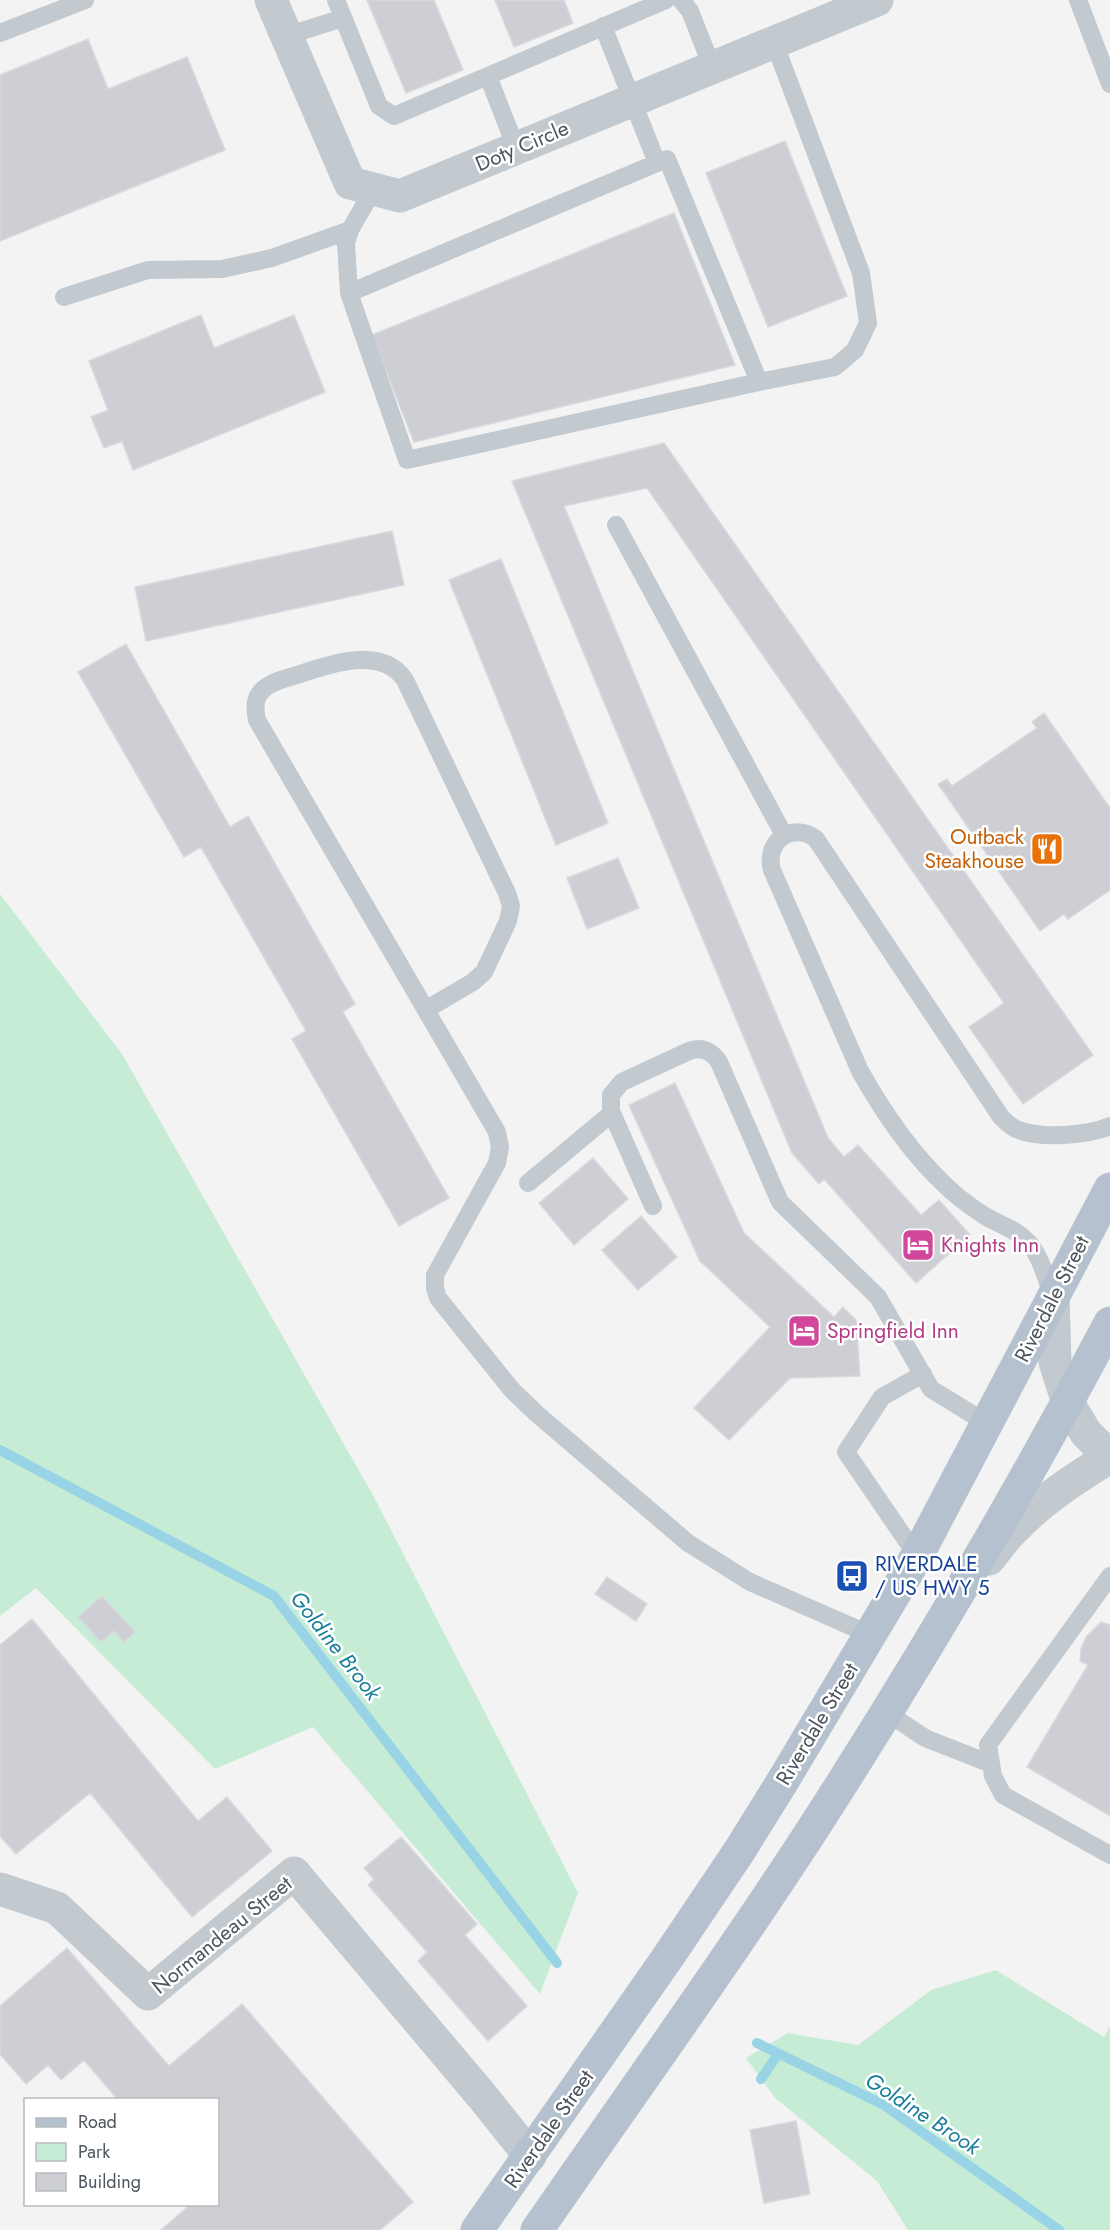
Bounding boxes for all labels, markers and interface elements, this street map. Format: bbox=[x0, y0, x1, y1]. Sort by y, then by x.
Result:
street label: Doty Circle bbox=[471, 113, 573, 179]
place label: Outback Steakhouse bbox=[925, 822, 1025, 876]
restaurant icon: Outback Steakhouse bbox=[1029, 831, 1065, 867]
hotel icon: Knights Inn bbox=[900, 1227, 936, 1263]
place label: Knights Inn bbox=[941, 1230, 1039, 1260]
street label: Riverdale Street bbox=[1007, 1231, 1097, 1367]
hotel icon: Springfield Inn bbox=[786, 1313, 822, 1349]
place label: Springfield Inn bbox=[827, 1316, 959, 1346]
place label: RIVERDALE / US HWY 5 bbox=[875, 1549, 990, 1603]
bus stop icon: RIVERDALE / US HWY 5 bbox=[834, 1558, 870, 1594]
water label: Goldine Brook bbox=[283, 1583, 390, 1708]
street label: Riverdale Street bbox=[769, 1657, 865, 1791]
street label: Normandeau Street bbox=[145, 1869, 299, 2001]
street label: Riverdale Street bbox=[497, 2064, 601, 2194]
water label: Goldine Brook bbox=[859, 2064, 988, 2163]
legend bbox=[24, 2098, 219, 2206]
text: Road bbox=[78, 2109, 117, 2135]
text: Park bbox=[78, 2139, 110, 2165]
text: Building bbox=[78, 2169, 141, 2195]

